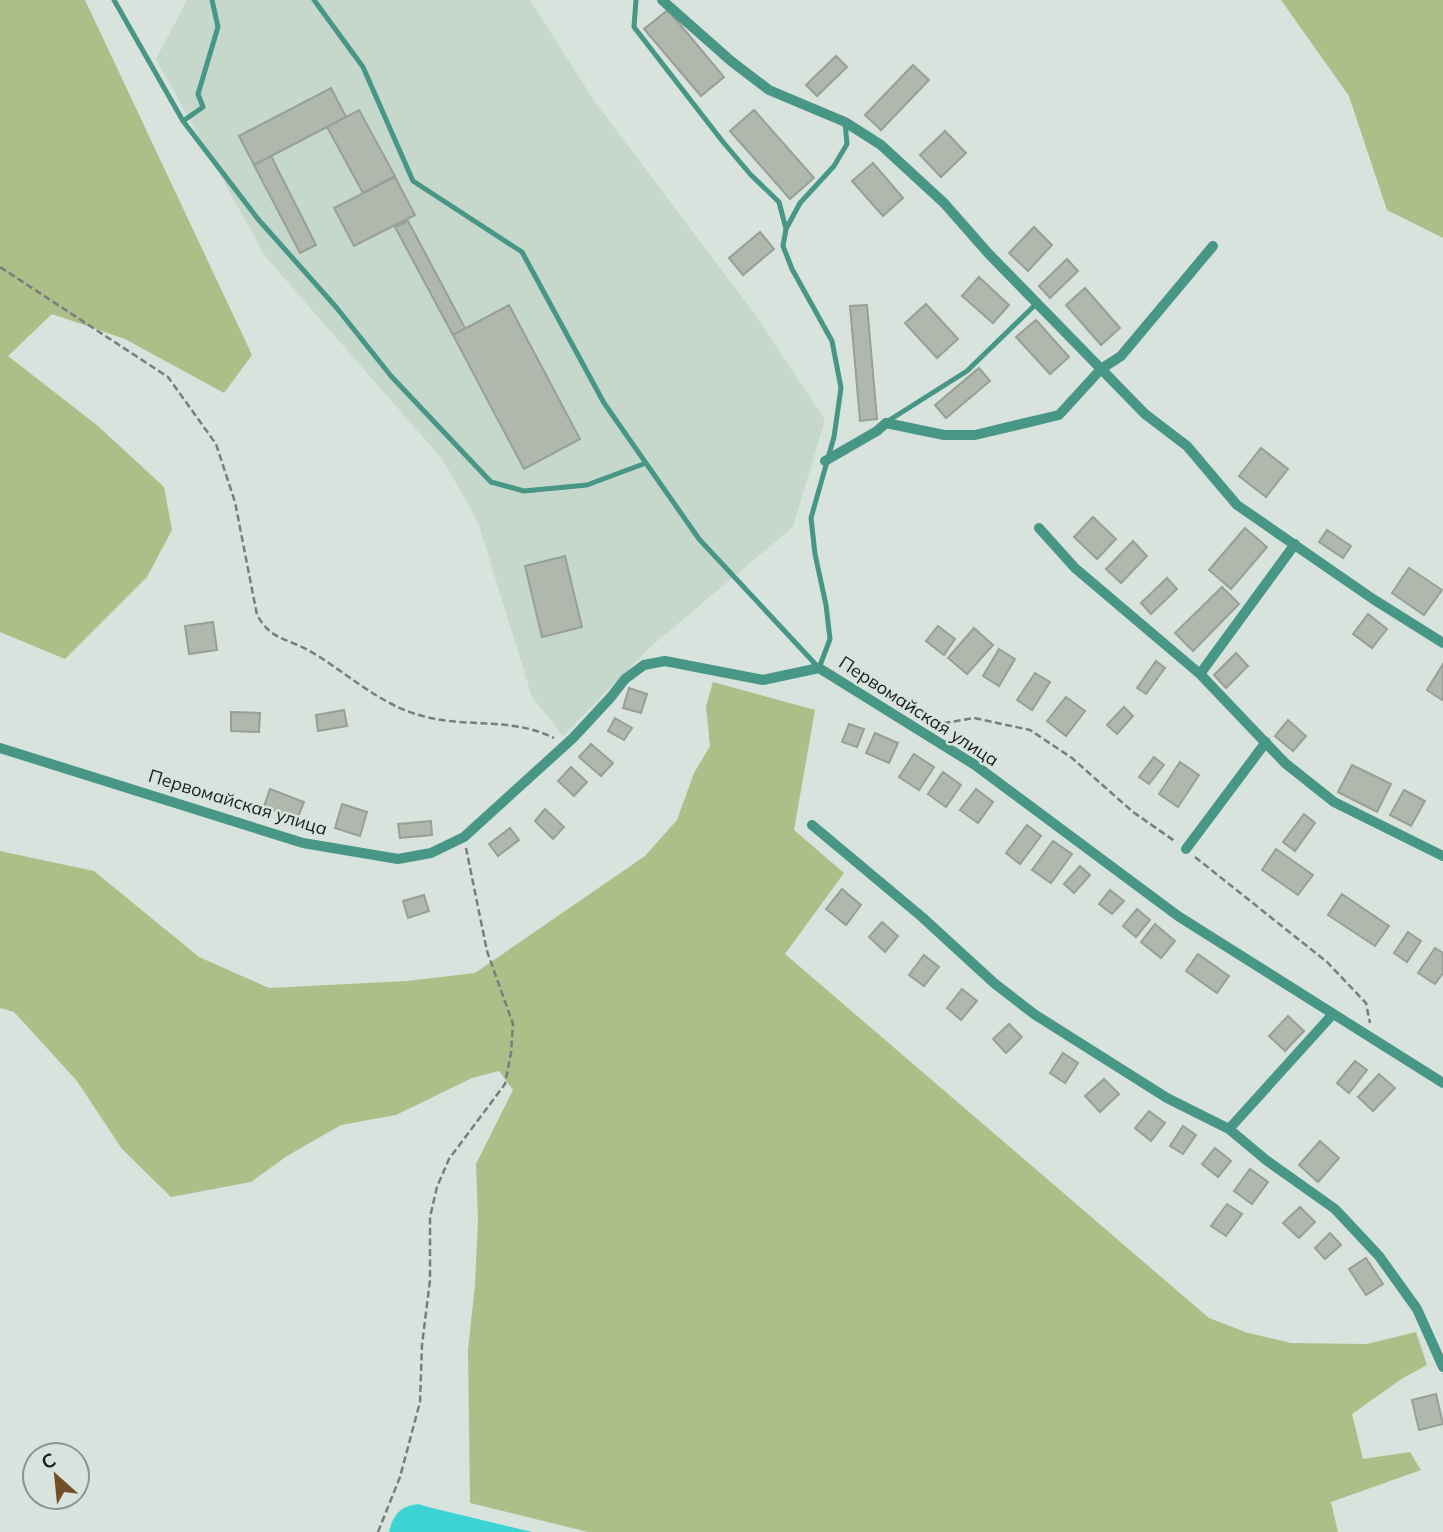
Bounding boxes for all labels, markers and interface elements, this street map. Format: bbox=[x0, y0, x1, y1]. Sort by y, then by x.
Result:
street label: Первомайская улица bbox=[835, 651, 1003, 771]
street label: Первомайская улица bbox=[146, 764, 330, 840]
north arrow bbox=[21, 1441, 91, 1511]
text: С bbox=[37, 1447, 60, 1474]

